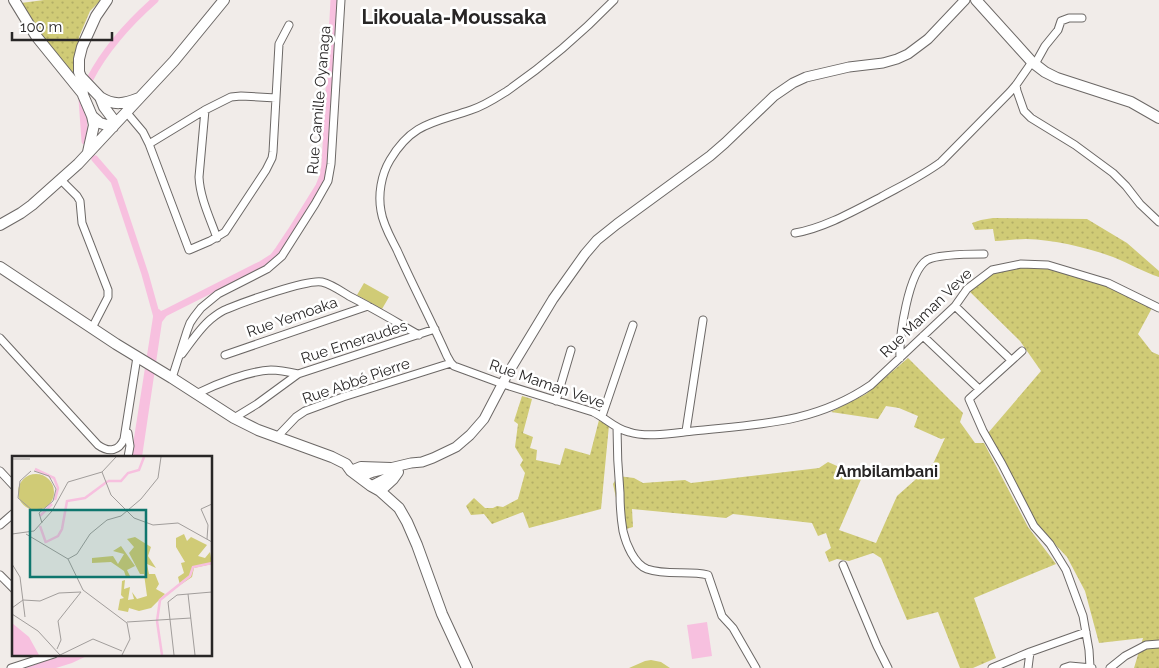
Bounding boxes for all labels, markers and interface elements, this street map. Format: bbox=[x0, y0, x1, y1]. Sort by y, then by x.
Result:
district label: Likouala-Moussaka bbox=[362, 5, 546, 29]
scale bar bbox=[12, 10, 112, 42]
text: 100 m bbox=[20, 18, 62, 36]
street label: Rue Camille Oyanaga bbox=[304, 25, 334, 175]
street label: Rue Maman Veve bbox=[876, 264, 976, 361]
street label: Rue Yemoaka bbox=[244, 293, 340, 341]
street label: Rue Emeraudes bbox=[299, 316, 409, 368]
street label: Rue Abbé Pierre bbox=[300, 354, 412, 408]
street label: Rue Maman Veve bbox=[487, 356, 607, 412]
inset map bbox=[12, 456, 212, 656]
district label: Ambilambani bbox=[836, 462, 938, 481]

